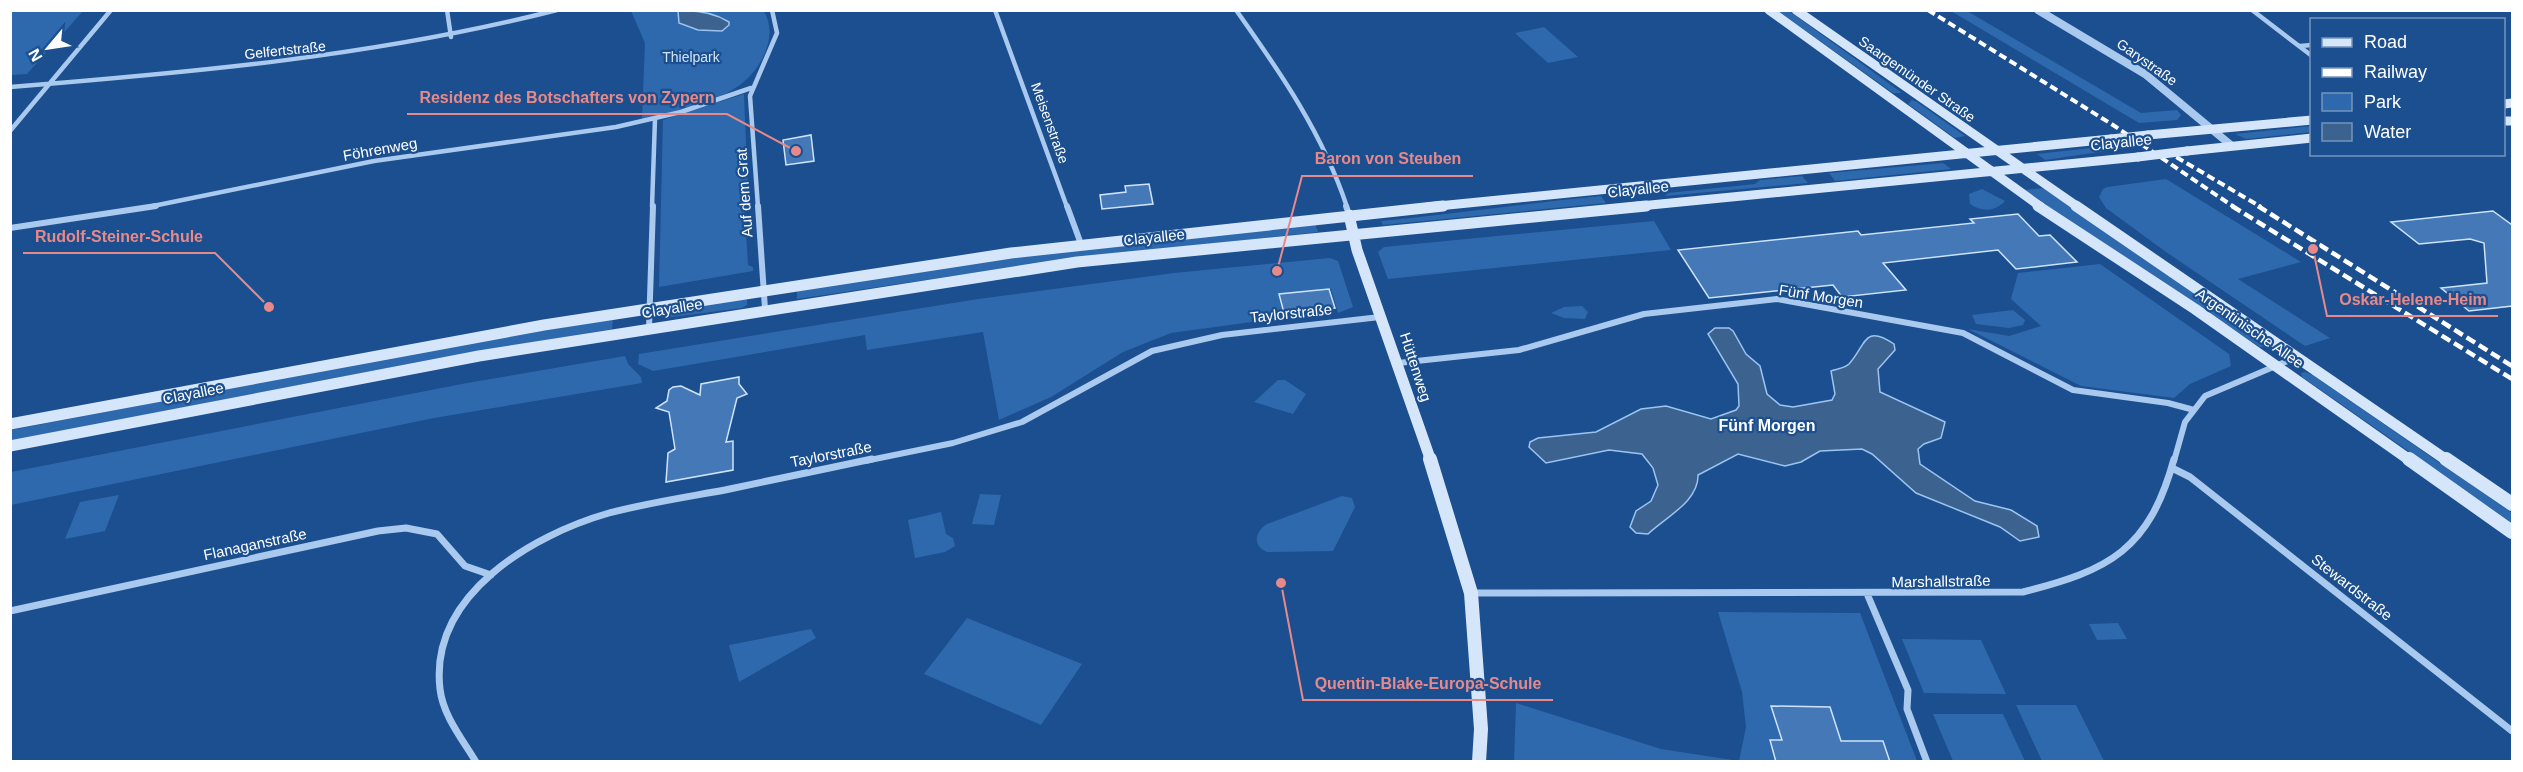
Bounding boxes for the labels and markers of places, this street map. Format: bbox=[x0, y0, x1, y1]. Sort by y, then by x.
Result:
callout: Residenz des Botschafters von Zypern bbox=[407, 80, 727, 114]
callout: Baron von Steuben bbox=[1302, 142, 1473, 176]
callout: Rudolf-Steiner-Schule bbox=[23, 219, 215, 253]
callout: Oskar-Helene-Heim bbox=[2327, 282, 2498, 316]
callout: Quentin-Blake-Europa-Schule bbox=[1303, 666, 1553, 700]

